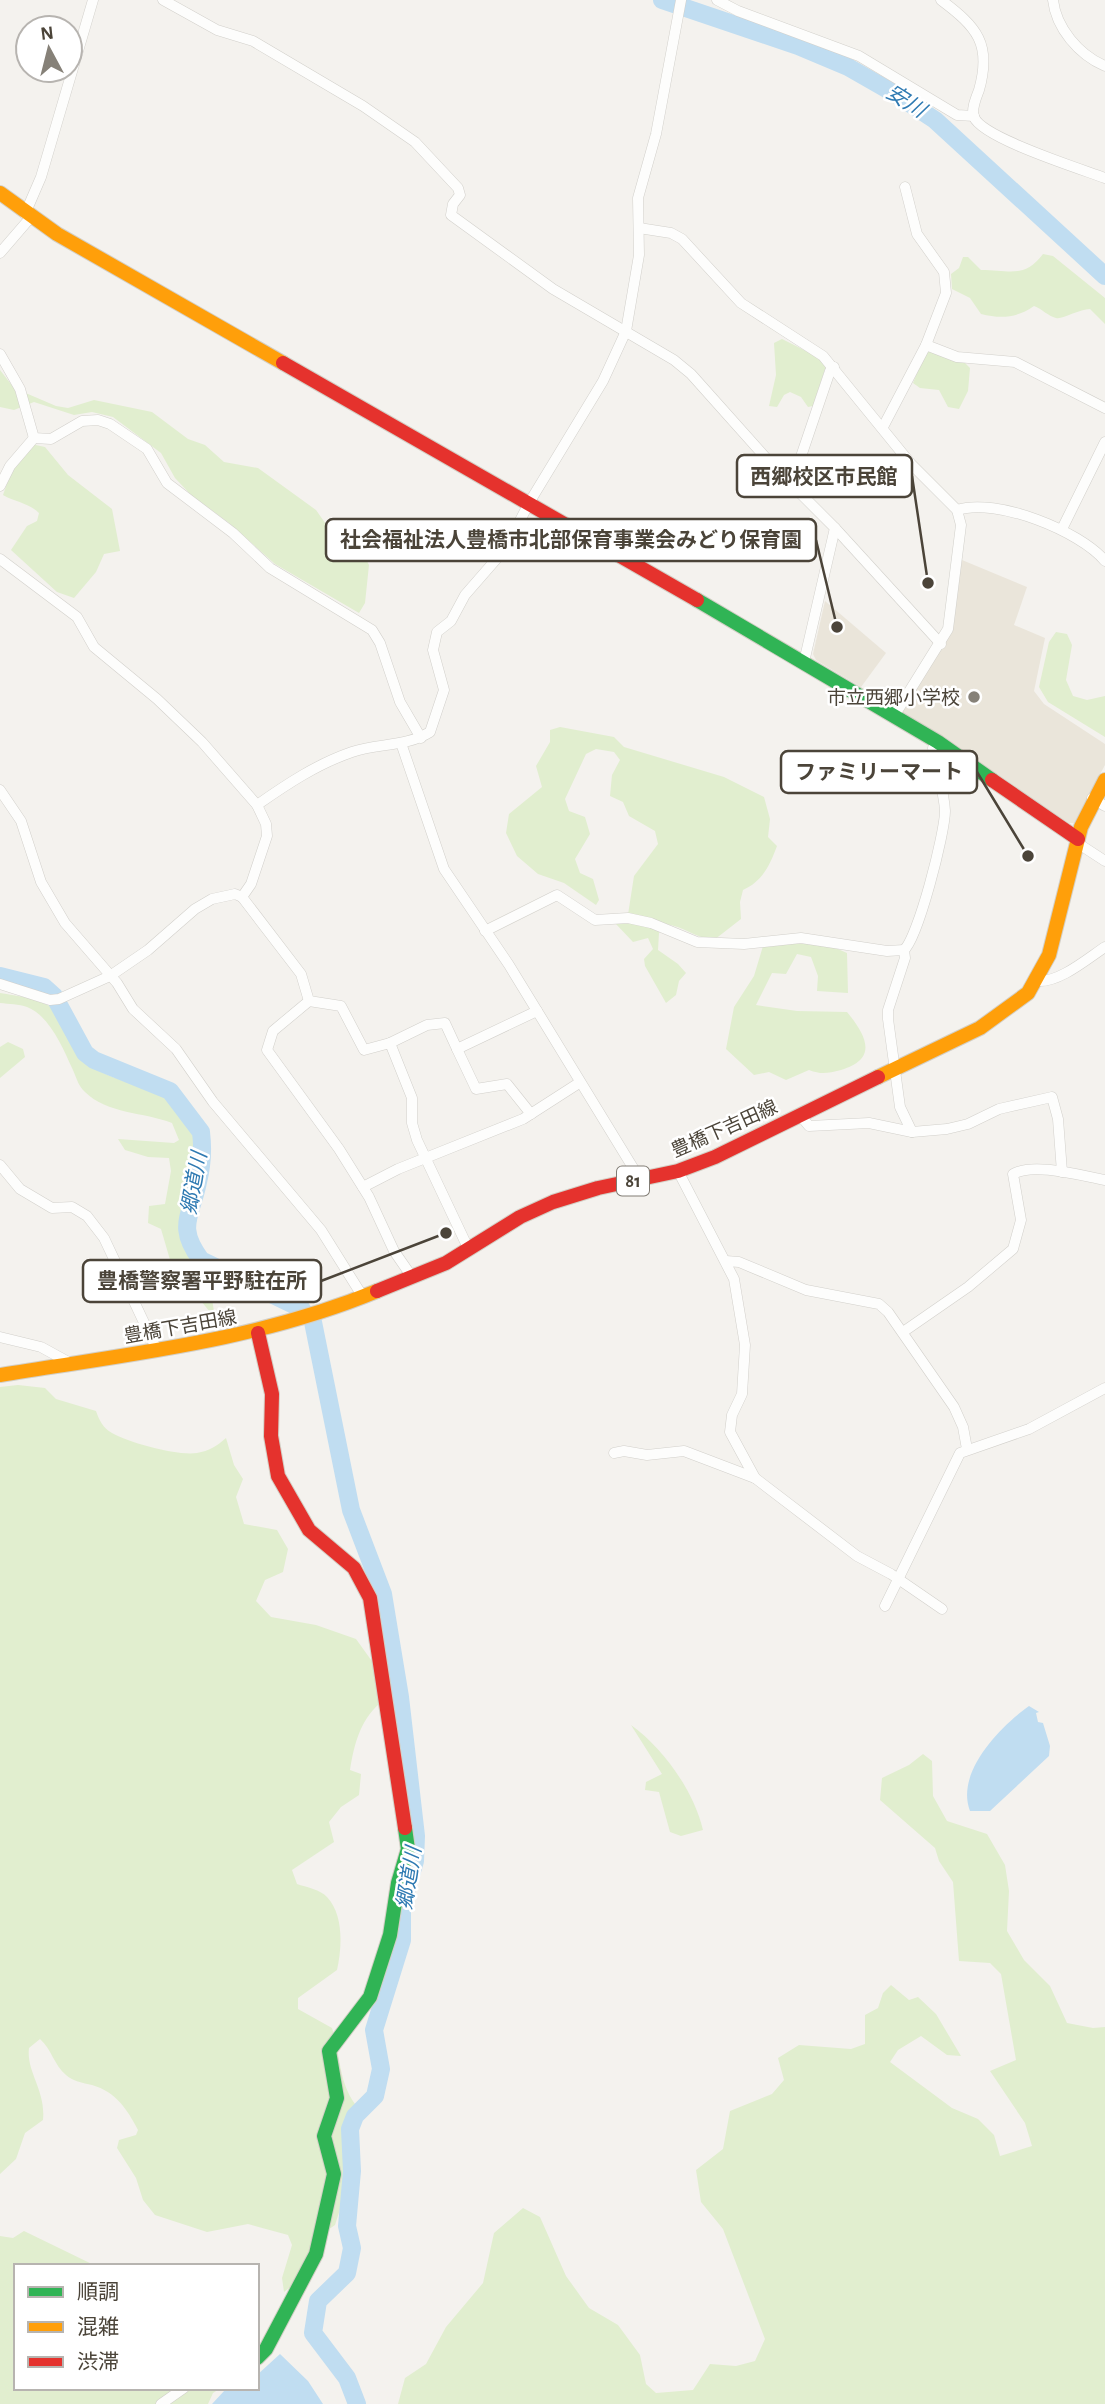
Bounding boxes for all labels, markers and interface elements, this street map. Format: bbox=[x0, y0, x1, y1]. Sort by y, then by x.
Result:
north arrow bbox=[14, 14, 84, 84]
text: N bbox=[39, 23, 55, 44]
water label: 安川 bbox=[882, 81, 931, 123]
callout: 西郷校区市民館 bbox=[737, 455, 912, 497]
text: 西郷校区市民館 bbox=[751, 466, 898, 488]
callout: 社会福祉法人豊橋市北部保育事業会みどり保育園 bbox=[326, 519, 816, 561]
text: 社会福祉法人豊橋市北部保育事業会みどり保育園 bbox=[340, 528, 802, 551]
place label: 市立西郷小学校 bbox=[827, 687, 960, 708]
marker: 市立西郷小学校 bbox=[966, 689, 982, 705]
callout: ファミリーマート bbox=[781, 751, 977, 793]
text: ファミリーマート bbox=[795, 762, 963, 783]
street label: 豊橋下吉田線 bbox=[668, 1096, 781, 1161]
water label: 郷道川 bbox=[178, 1148, 211, 1216]
road number: 81 bbox=[617, 1166, 649, 1196]
callout: 豊橋警察署平野駐在所 bbox=[83, 1260, 321, 1302]
text: 豊橋警察署平野駐在所 bbox=[97, 1270, 307, 1292]
street label: 豊橋下吉田線 bbox=[122, 1306, 238, 1347]
water label: 郷道川 bbox=[393, 1843, 425, 1911]
legend bbox=[14, 2264, 259, 2390]
text: 順調 bbox=[77, 2281, 119, 2303]
text: 混雑 bbox=[77, 2316, 119, 2338]
text: 渋滞 bbox=[77, 2351, 119, 2373]

